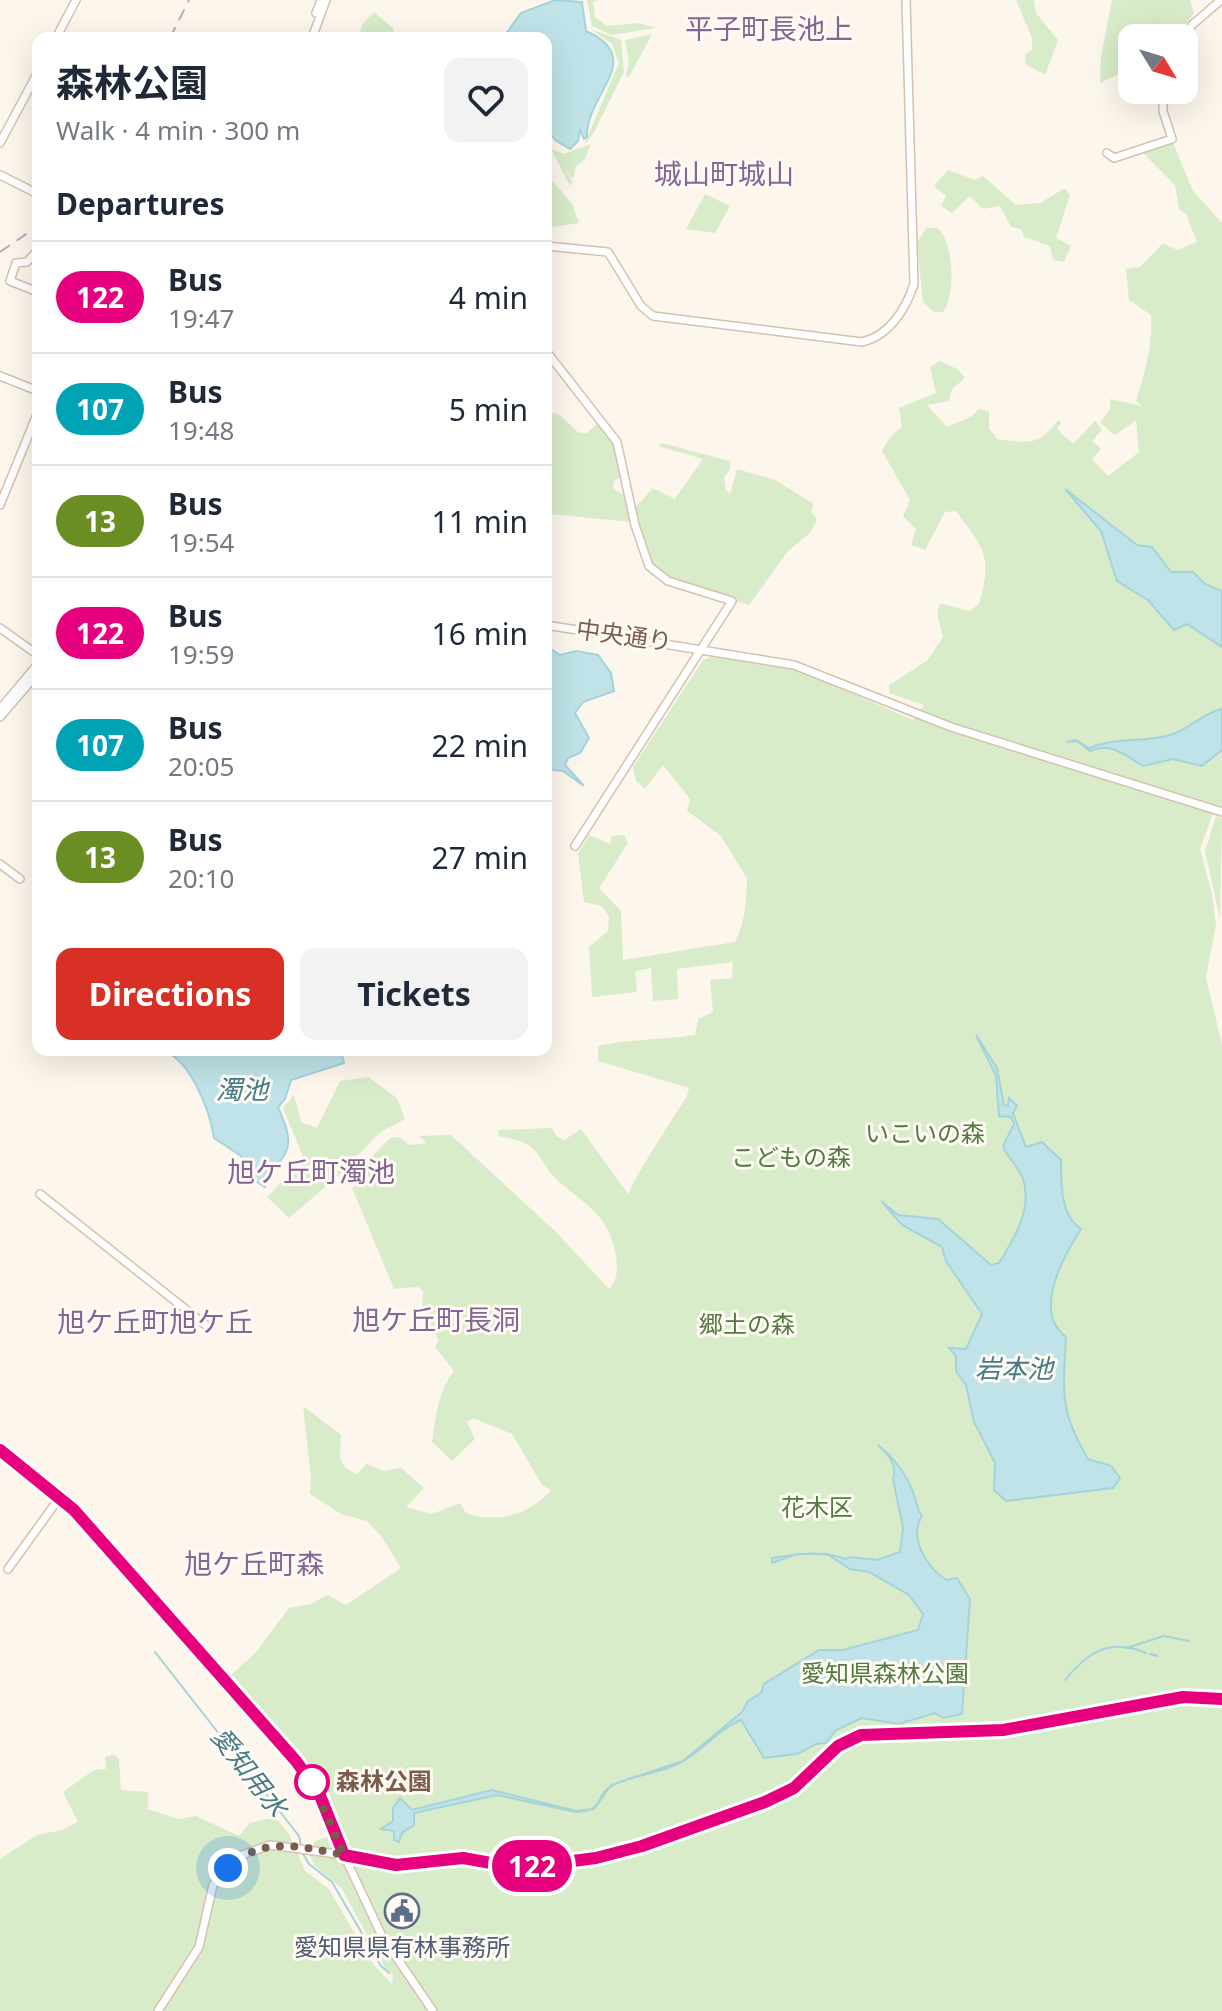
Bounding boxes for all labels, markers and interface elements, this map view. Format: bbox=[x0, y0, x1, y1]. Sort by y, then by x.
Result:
district label: 平子町長池上 bbox=[685, 9, 853, 47]
north arrow bbox=[1118, 24, 1198, 104]
map controls bbox=[1118, 24, 1198, 104]
text: 森林公園 bbox=[56, 56, 208, 108]
button: heart bbox=[444, 58, 528, 142]
text: Walk · 4 min · 300 m bbox=[56, 112, 300, 148]
district label: 城山町城山 bbox=[654, 154, 794, 192]
text: Departures bbox=[56, 183, 225, 224]
text: Bus bbox=[168, 259, 223, 300]
text: 4 min bbox=[449, 277, 528, 318]
text: 122 bbox=[76, 278, 124, 316]
text: 19:47 bbox=[168, 300, 234, 336]
text: Bus bbox=[168, 371, 223, 412]
text: 5 min bbox=[449, 389, 528, 430]
text: 107 bbox=[76, 390, 124, 428]
text: 19:48 bbox=[168, 412, 234, 448]
text: Bus bbox=[168, 483, 223, 524]
text: 11 min bbox=[432, 501, 528, 542]
text: 13 bbox=[84, 502, 116, 540]
text: 19:54 bbox=[168, 524, 234, 560]
text: Bus bbox=[168, 595, 223, 636]
street label: 中央通り bbox=[574, 611, 674, 658]
text: 16 min bbox=[432, 613, 528, 654]
text: 122 bbox=[76, 614, 124, 652]
text: 19:59 bbox=[168, 636, 234, 672]
text: Bus bbox=[168, 707, 223, 748]
text: 22 min bbox=[432, 725, 528, 766]
text: 107 bbox=[76, 726, 124, 764]
text: 20:05 bbox=[168, 748, 234, 784]
text: Bus bbox=[168, 819, 223, 860]
text: 27 min bbox=[432, 837, 528, 878]
text: 13 bbox=[84, 838, 116, 876]
text: 20:10 bbox=[168, 860, 234, 896]
button: Directions bbox=[56, 948, 284, 1040]
button: Tickets bbox=[300, 948, 528, 1040]
water label: 濁池 bbox=[216, 1071, 271, 1107]
park label: いこいの森 bbox=[865, 1116, 985, 1149]
park label: こどもの森 bbox=[731, 1140, 851, 1173]
district label: 旭ケ丘町濁池 bbox=[227, 1152, 395, 1190]
district label: 旭ケ丘町長洞 bbox=[352, 1300, 520, 1338]
district label: 旭ケ丘町旭ケ丘 bbox=[57, 1302, 253, 1340]
park label: 郷土の森 bbox=[699, 1307, 795, 1340]
water label: 岩本池 bbox=[975, 1350, 1056, 1386]
park label: 花木区 bbox=[781, 1490, 853, 1523]
district label: 旭ケ丘町森 bbox=[184, 1544, 324, 1582]
park label: 愛知県森林公園 bbox=[801, 1656, 969, 1689]
water label: 愛知用水 bbox=[204, 1719, 298, 1826]
place label: 森林公園 bbox=[336, 1764, 432, 1797]
marker: 森林公園 bbox=[295, 1765, 329, 1799]
line badge: 122 bbox=[486, 1840, 578, 1892]
text: 122 bbox=[508, 1847, 556, 1885]
your location bbox=[208, 1848, 248, 1888]
public building icon: 愛知県県有林事務所 bbox=[383, 1892, 421, 1930]
place label: 愛知県県有林事務所 bbox=[294, 1930, 510, 1963]

